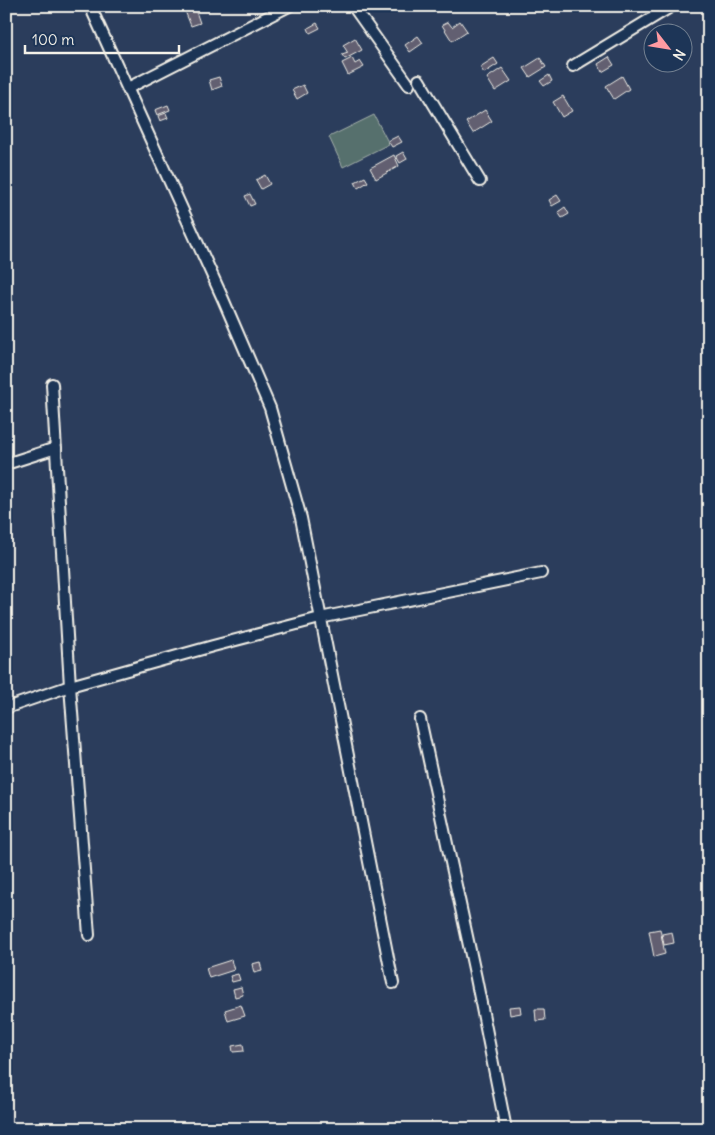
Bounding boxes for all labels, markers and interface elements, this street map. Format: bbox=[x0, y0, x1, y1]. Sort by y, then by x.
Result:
scale bar bbox=[25, 22, 179, 54]
north arrow bbox=[642, 22, 692, 72]
text: 100 m bbox=[32, 30, 74, 49]
text: N bbox=[669, 46, 689, 63]

